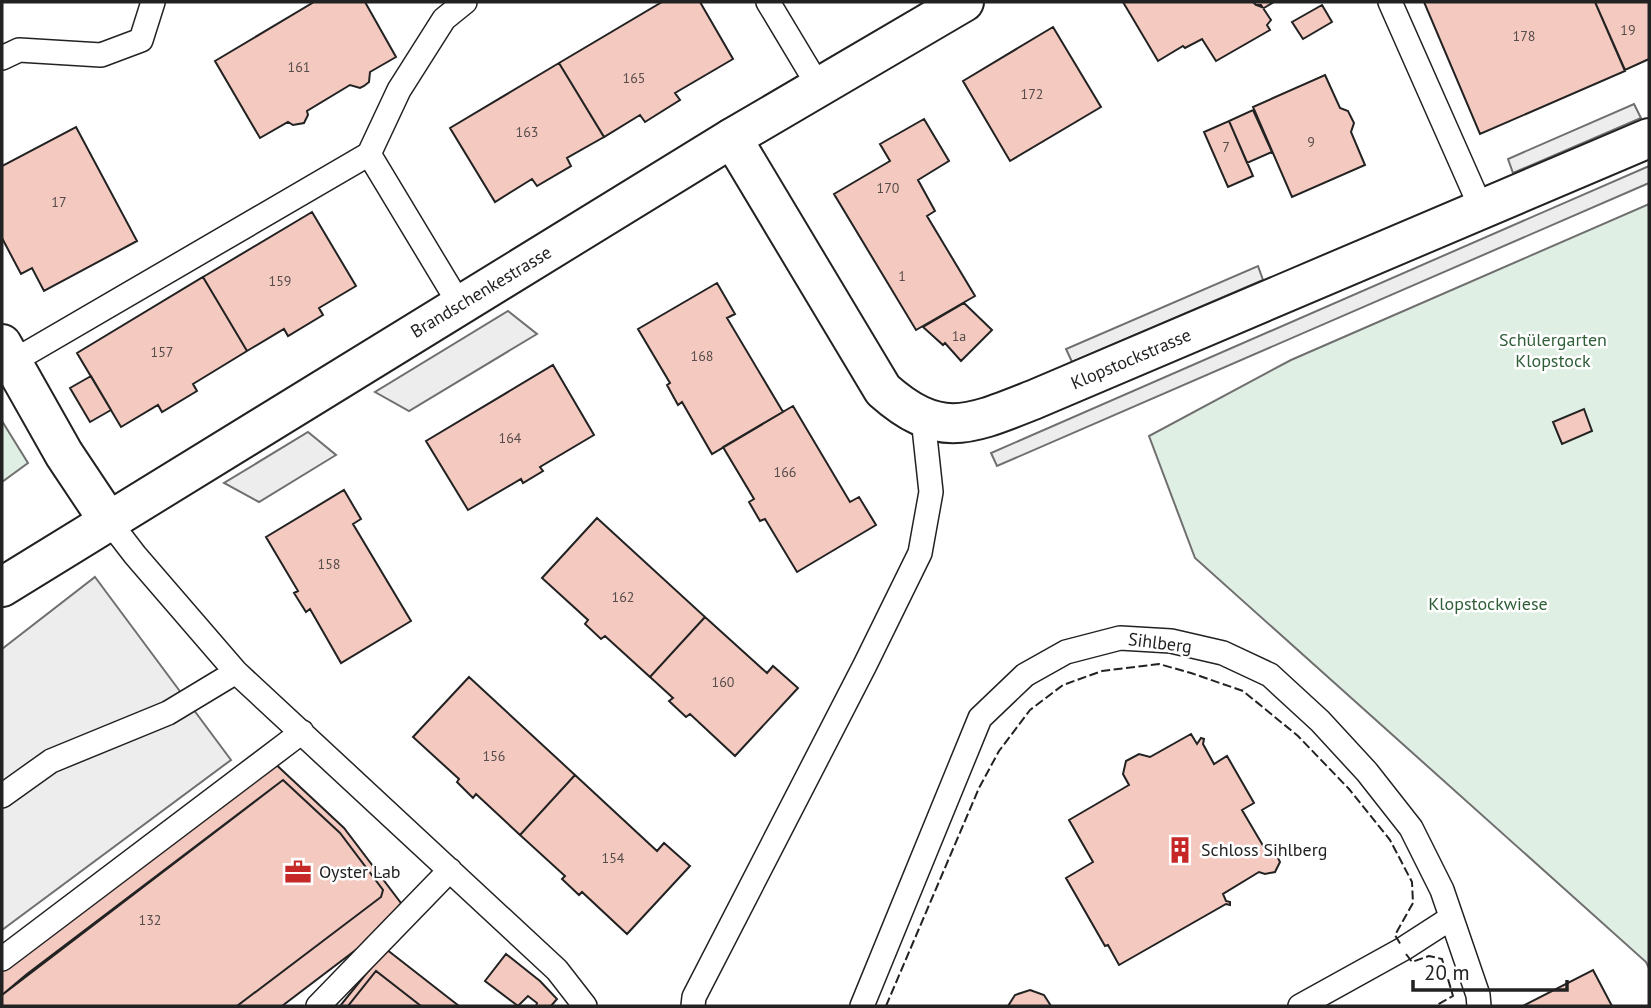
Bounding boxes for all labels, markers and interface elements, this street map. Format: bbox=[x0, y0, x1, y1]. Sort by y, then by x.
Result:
house number: 19 bbox=[1620, 21, 1636, 39]
house number: 178 bbox=[1513, 27, 1535, 45]
house number: 161 bbox=[288, 58, 310, 76]
house number: 165 bbox=[623, 69, 645, 87]
house number: 172 bbox=[1021, 85, 1043, 103]
house number: 163 bbox=[516, 123, 538, 141]
house number: 9 bbox=[1307, 133, 1315, 151]
house number: 7 bbox=[1222, 138, 1230, 156]
house number: 170 bbox=[877, 179, 900, 197]
house number: 17 bbox=[51, 193, 67, 211]
street label: Brandschenkestrasse bbox=[406, 240, 555, 343]
house number: 1 bbox=[898, 267, 906, 285]
house number: 159 bbox=[269, 272, 291, 290]
street label: Klopstockstrasse bbox=[1067, 323, 1194, 394]
house number: 1a bbox=[952, 327, 966, 345]
park label: Schülergarten Klopstock bbox=[1499, 328, 1607, 372]
house number: 157 bbox=[151, 343, 173, 361]
house number: 168 bbox=[691, 347, 713, 365]
house number: 164 bbox=[499, 429, 522, 447]
house number: 166 bbox=[774, 463, 796, 481]
house number: 158 bbox=[318, 555, 340, 573]
house number: 162 bbox=[612, 588, 634, 606]
park label: Klopstockwiese bbox=[1428, 592, 1548, 615]
street label: Sihlberg bbox=[1127, 627, 1193, 658]
house number: 160 bbox=[712, 673, 735, 691]
house number: 156 bbox=[483, 747, 505, 765]
building icon: Schloss Sihlberg bbox=[1165, 835, 1195, 865]
place label: Schloss Sihlberg bbox=[1201, 838, 1328, 861]
house number: 154 bbox=[602, 849, 625, 867]
office icon: Oyster Lab bbox=[283, 857, 313, 887]
place label: Oyster Lab bbox=[319, 860, 401, 883]
house number: 132 bbox=[139, 911, 161, 929]
scale bar bbox=[1413, 948, 1567, 992]
text: 20 m bbox=[1424, 959, 1470, 986]

